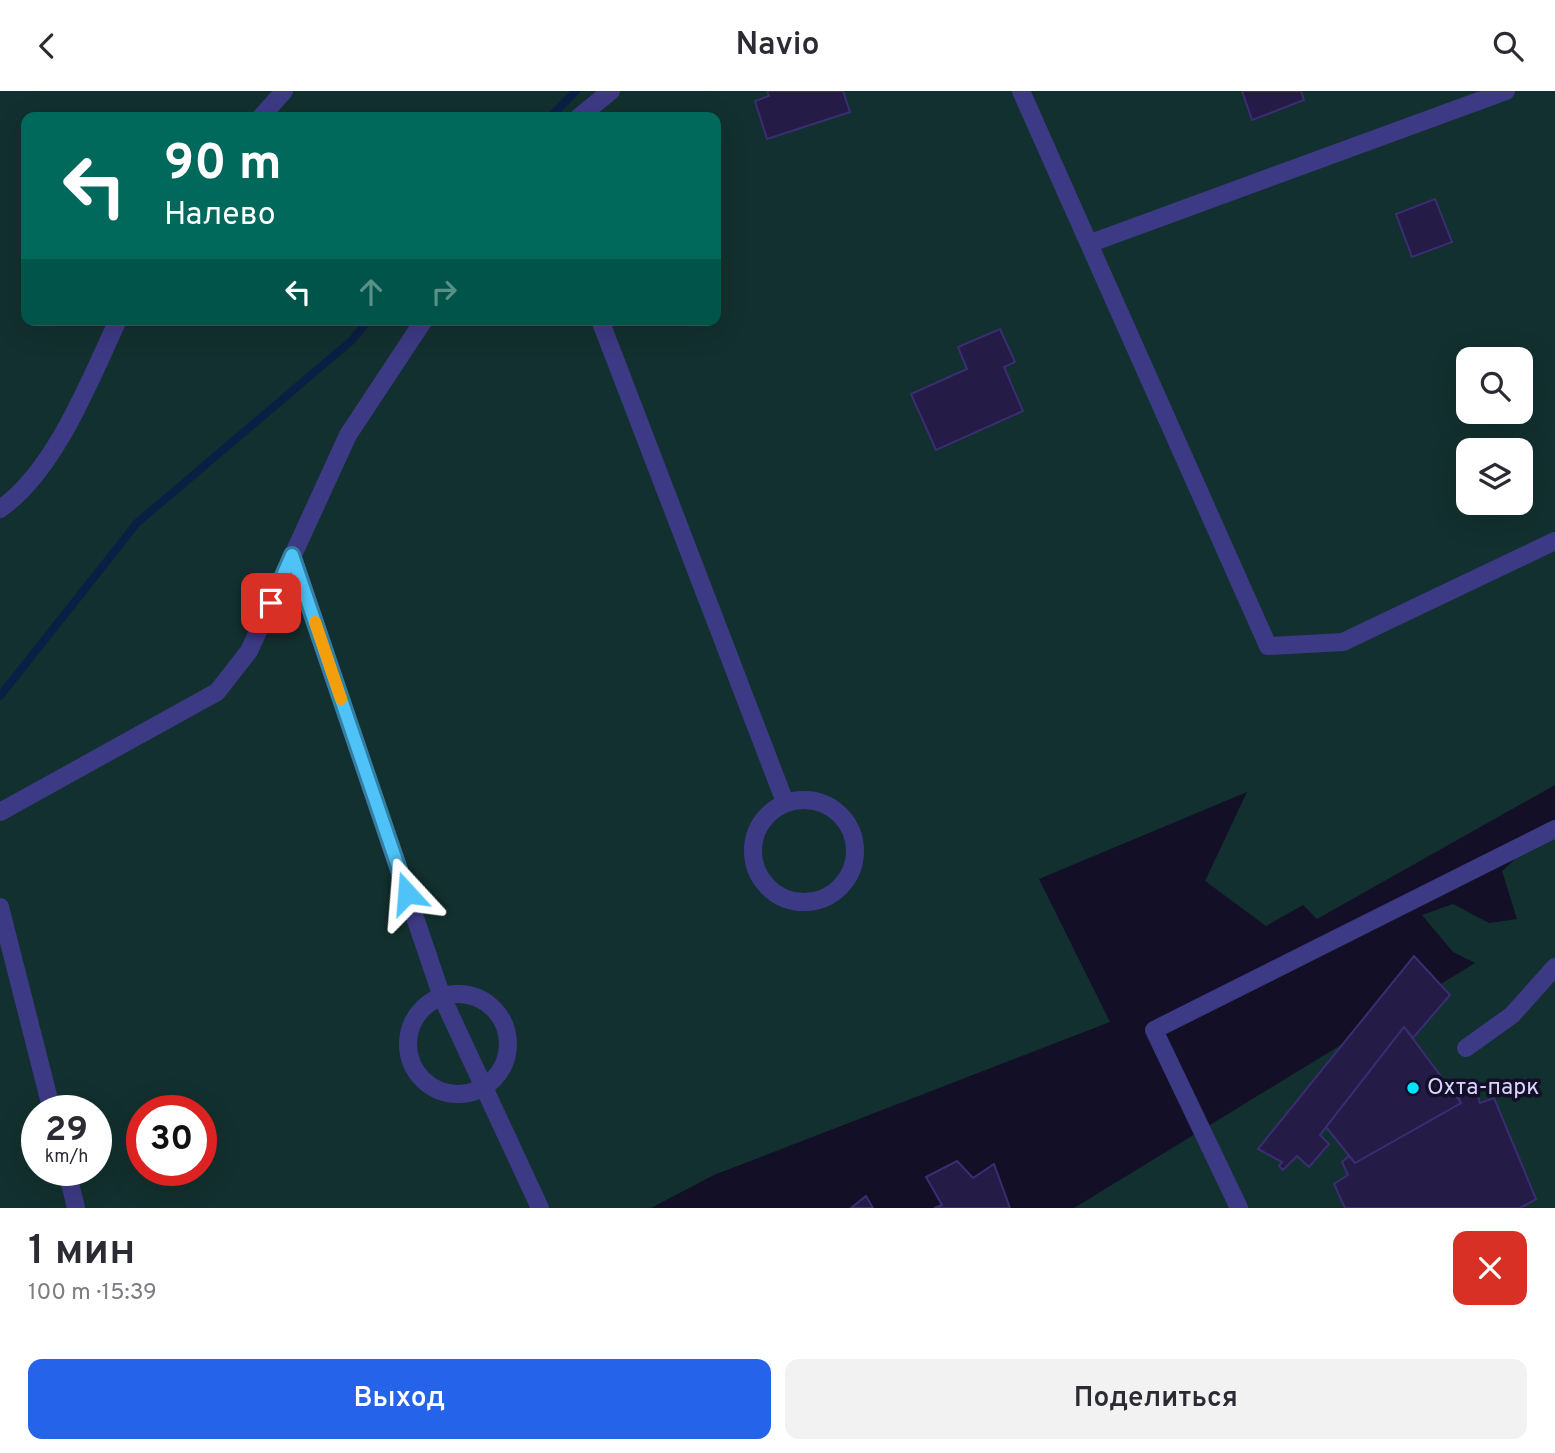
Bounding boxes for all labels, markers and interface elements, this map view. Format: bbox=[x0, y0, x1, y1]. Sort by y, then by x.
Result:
text: Navio bbox=[735, 26, 820, 66]
icon: back bbox=[28, 27, 66, 65]
icon: search bbox=[1489, 27, 1527, 65]
text: 90 m bbox=[164, 135, 282, 197]
icon: left bbox=[49, 140, 140, 231]
text: Налево bbox=[164, 196, 276, 236]
icon: left bbox=[279, 273, 317, 311]
icon: ahead bbox=[352, 273, 390, 311]
icon: right bbox=[425, 273, 463, 311]
map controls bbox=[1456, 347, 1533, 515]
button: search bbox=[1456, 347, 1533, 424]
button: layers bbox=[1456, 438, 1533, 515]
pin bbox=[241, 573, 301, 633]
icon: arrive bbox=[252, 584, 290, 622]
position arrow bbox=[370, 856, 444, 930]
place label: Охта-парк bbox=[1427, 1074, 1539, 1103]
marker: Охта-парк bbox=[1405, 1080, 1421, 1096]
speed limit sign: 30 bbox=[126, 1095, 217, 1186]
text: 29 bbox=[45, 1109, 88, 1153]
text: km/h bbox=[45, 1146, 88, 1169]
text: 1 мин bbox=[28, 1226, 135, 1279]
button: close bbox=[1453, 1231, 1527, 1305]
text: 100 m · 15:39 bbox=[28, 1279, 157, 1308]
button: Выход bbox=[28, 1359, 771, 1439]
button: Поделиться bbox=[785, 1359, 1527, 1439]

